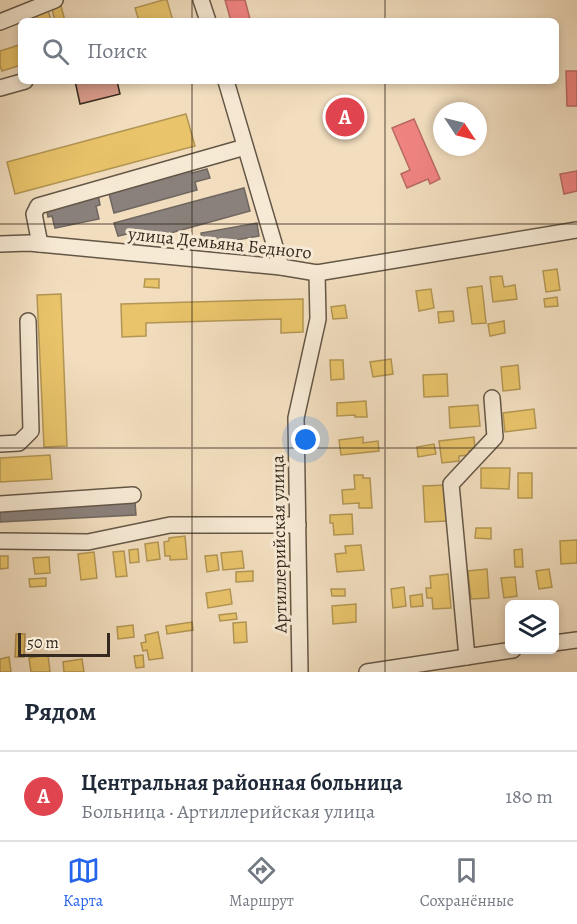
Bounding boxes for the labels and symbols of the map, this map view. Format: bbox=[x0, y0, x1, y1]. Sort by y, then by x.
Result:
pin: A bbox=[326, 94, 364, 140]
north arrow bbox=[433, 102, 487, 156]
street label: улица Демьяна Бедного bbox=[126, 221, 313, 265]
your location bbox=[291, 425, 320, 454]
street label: Артиллерийская улица bbox=[265, 454, 293, 634]
scale bar bbox=[18, 630, 110, 658]

